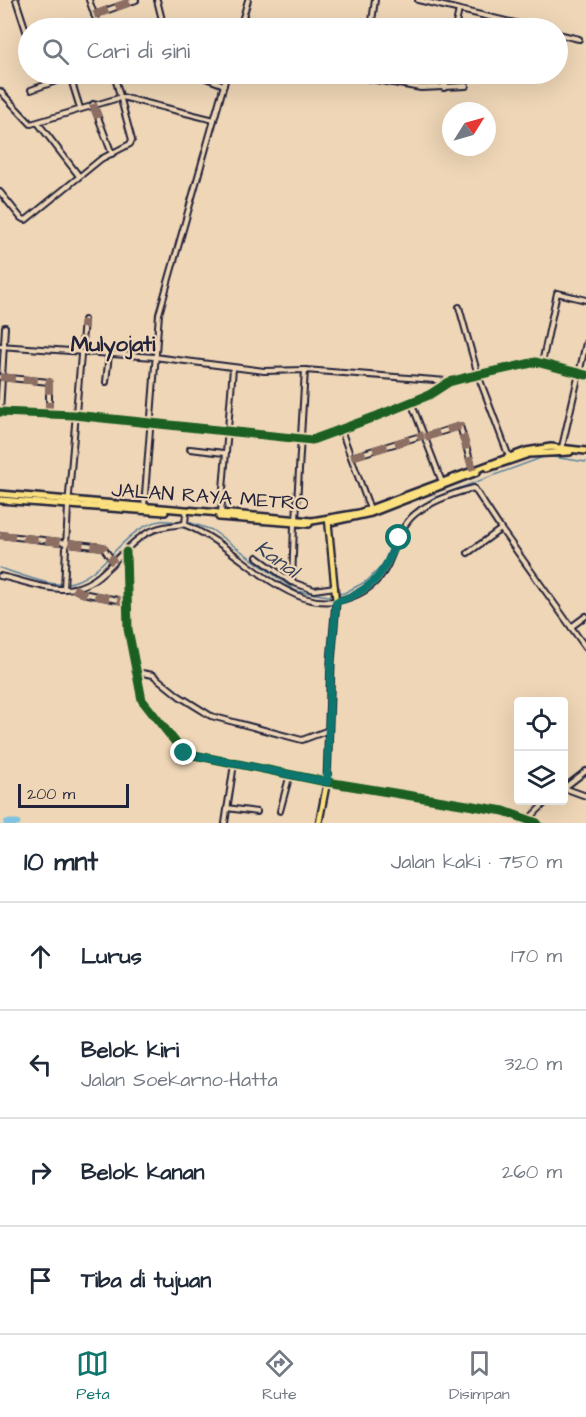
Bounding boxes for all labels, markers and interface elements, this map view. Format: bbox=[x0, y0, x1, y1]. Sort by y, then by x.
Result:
search box bbox=[18, 18, 568, 84]
icon: search bbox=[39, 35, 72, 68]
text: Cari di sini bbox=[87, 36, 190, 67]
north arrow bbox=[442, 102, 496, 156]
district label: Mulyojati bbox=[71, 329, 156, 362]
street label: JALAN RAYA METRO bbox=[110, 476, 310, 518]
route start bbox=[385, 524, 411, 550]
water label: Kanal bbox=[249, 533, 307, 586]
map controls bbox=[514, 697, 568, 805]
button: locate bbox=[514, 697, 568, 751]
route end bbox=[170, 739, 196, 765]
button: layers bbox=[514, 751, 568, 805]
scale bar bbox=[18, 781, 129, 808]
text: 200 m bbox=[27, 783, 75, 805]
text: 10 mnt bbox=[24, 844, 98, 880]
text: Jalan kaki · 750 m bbox=[391, 848, 562, 876]
icon: ahead bbox=[24, 940, 57, 973]
text: Lurus bbox=[81, 941, 142, 972]
text: 170 m bbox=[511, 942, 562, 970]
text: Belok kiri bbox=[81, 1035, 179, 1066]
icon: left bbox=[24, 1048, 57, 1081]
text: 320 m bbox=[504, 1050, 562, 1078]
text: Jalan Soekarno-Hatta bbox=[81, 1066, 278, 1094]
icon: right bbox=[24, 1156, 57, 1189]
text: Belok kanan bbox=[81, 1157, 205, 1188]
text: 260 m bbox=[502, 1158, 562, 1186]
icon: arrive bbox=[24, 1264, 57, 1297]
text: Tiba di tujuan bbox=[81, 1265, 211, 1296]
tab: Peta bbox=[76, 1347, 110, 1405]
tab: Rute bbox=[262, 1347, 297, 1405]
tab: Disimpan bbox=[449, 1347, 510, 1405]

